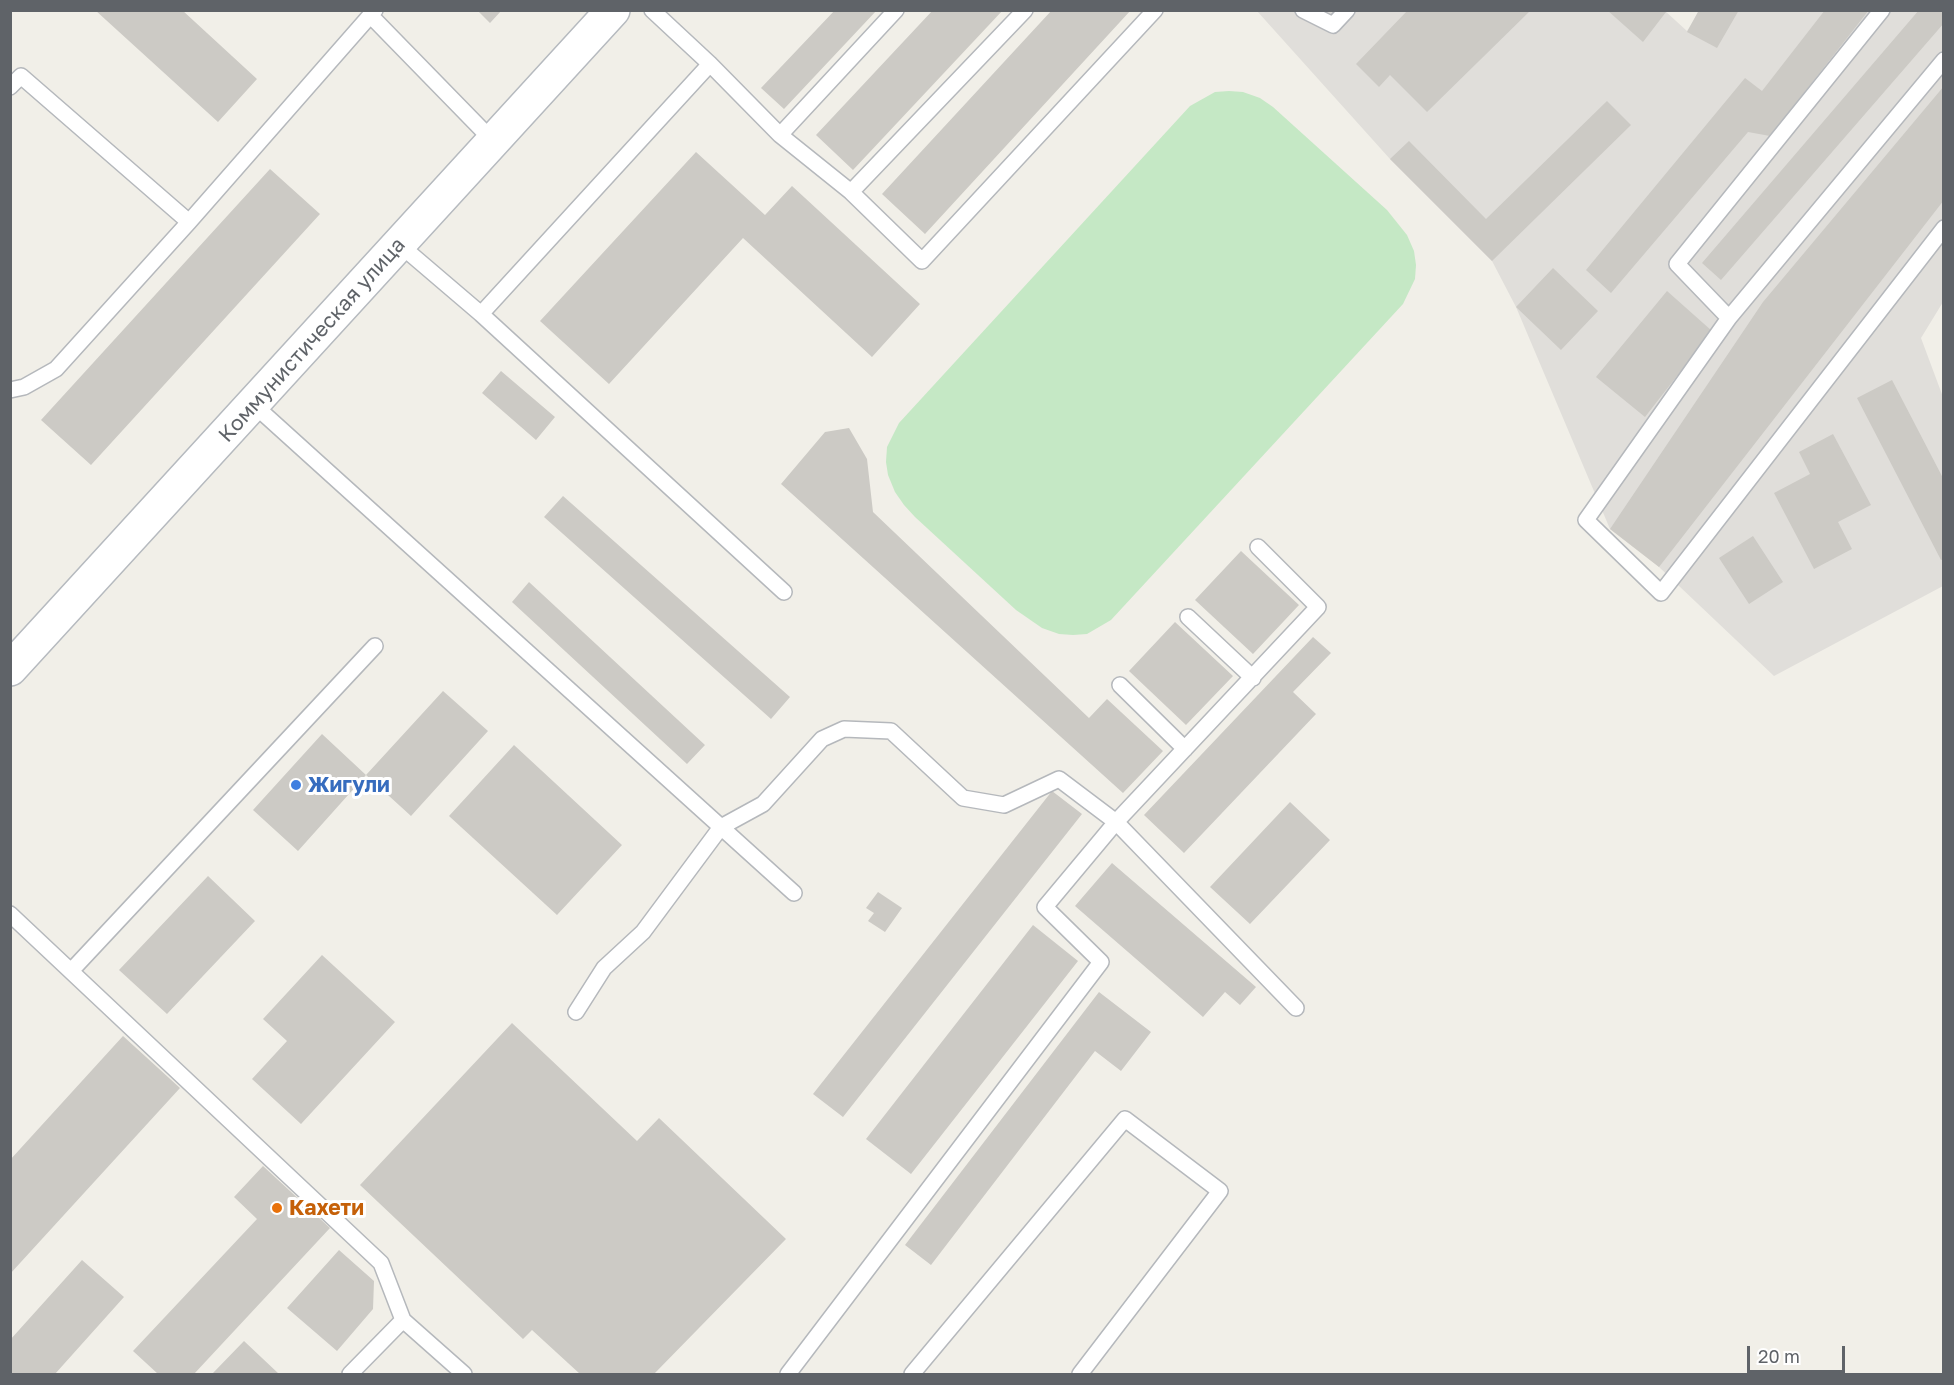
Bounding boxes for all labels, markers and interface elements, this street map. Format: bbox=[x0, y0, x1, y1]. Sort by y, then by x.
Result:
street label: Коммунистическая улица bbox=[213, 232, 411, 448]
place label: Жигули bbox=[308, 772, 390, 798]
marker: Жигули bbox=[289, 778, 303, 792]
place label: Кахети bbox=[289, 1195, 364, 1221]
marker: Кахети bbox=[270, 1201, 284, 1215]
scale bar bbox=[1750, 1334, 1848, 1372]
text: 20 m bbox=[1758, 1345, 1800, 1367]

